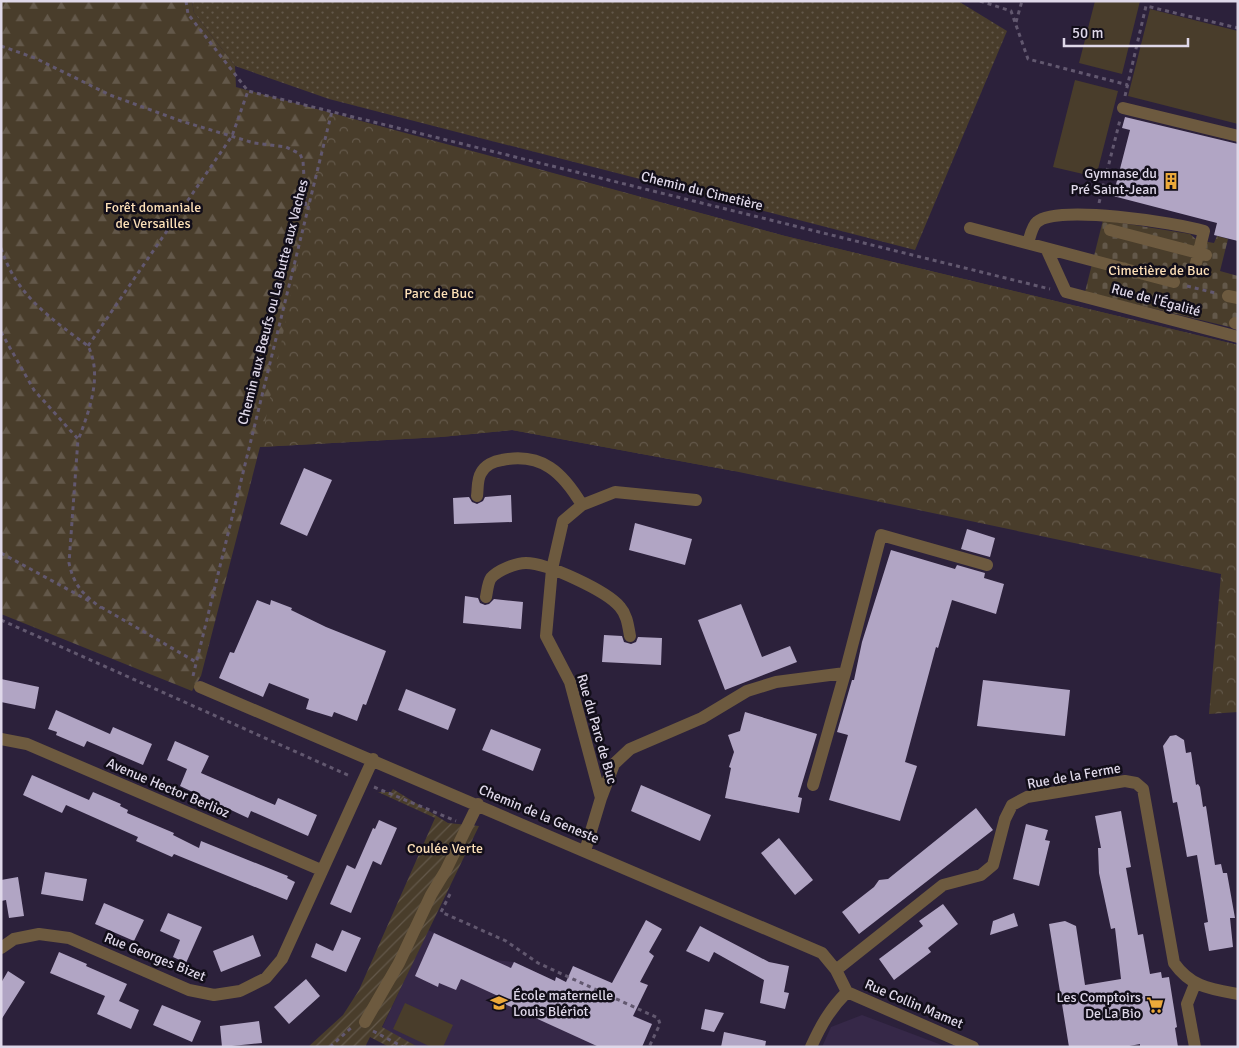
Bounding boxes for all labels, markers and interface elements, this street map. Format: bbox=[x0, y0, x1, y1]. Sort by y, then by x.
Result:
scale bar bbox=[1064, 15, 1188, 47]
text: 50 m bbox=[1072, 24, 1103, 42]
place label: Gymnase du Pré Saint-Jean bbox=[1070, 165, 1157, 198]
street label: Chemin du Cimetière bbox=[639, 168, 765, 214]
building icon: Gymnase du Pré Saint-Jean bbox=[1161, 171, 1181, 191]
street label: Chemin aux Bœufs ou La Butte aux Vaches bbox=[234, 178, 312, 426]
park label: Forêt domaniale de Versailles bbox=[105, 199, 201, 232]
park label: Cimetière de Buc bbox=[1108, 262, 1210, 279]
street label: Rue de l'Égalité bbox=[1110, 280, 1202, 320]
park label: Parc de Buc bbox=[404, 285, 474, 302]
street label: Rue du Parc de Buc bbox=[573, 672, 621, 786]
street label: Avenue Hector Berlioz bbox=[104, 754, 232, 822]
street label: Rue de la Ferme bbox=[1026, 759, 1122, 793]
street label: Chemin de la Geneste bbox=[476, 781, 602, 847]
park label: Coulée Verte bbox=[407, 840, 483, 857]
street label: Rue Georges Bizet bbox=[102, 929, 208, 985]
street label: Rue Collin Mamet bbox=[862, 976, 966, 1032]
place label: École maternelle Louis Blériot bbox=[513, 987, 613, 1020]
place label: Les Comptoirs De La Bio bbox=[1057, 989, 1141, 1022]
school or university icon: École maternelle Louis Blériot bbox=[489, 993, 509, 1013]
supermarket icon: Les Comptoirs De La Bio bbox=[1145, 995, 1165, 1015]

